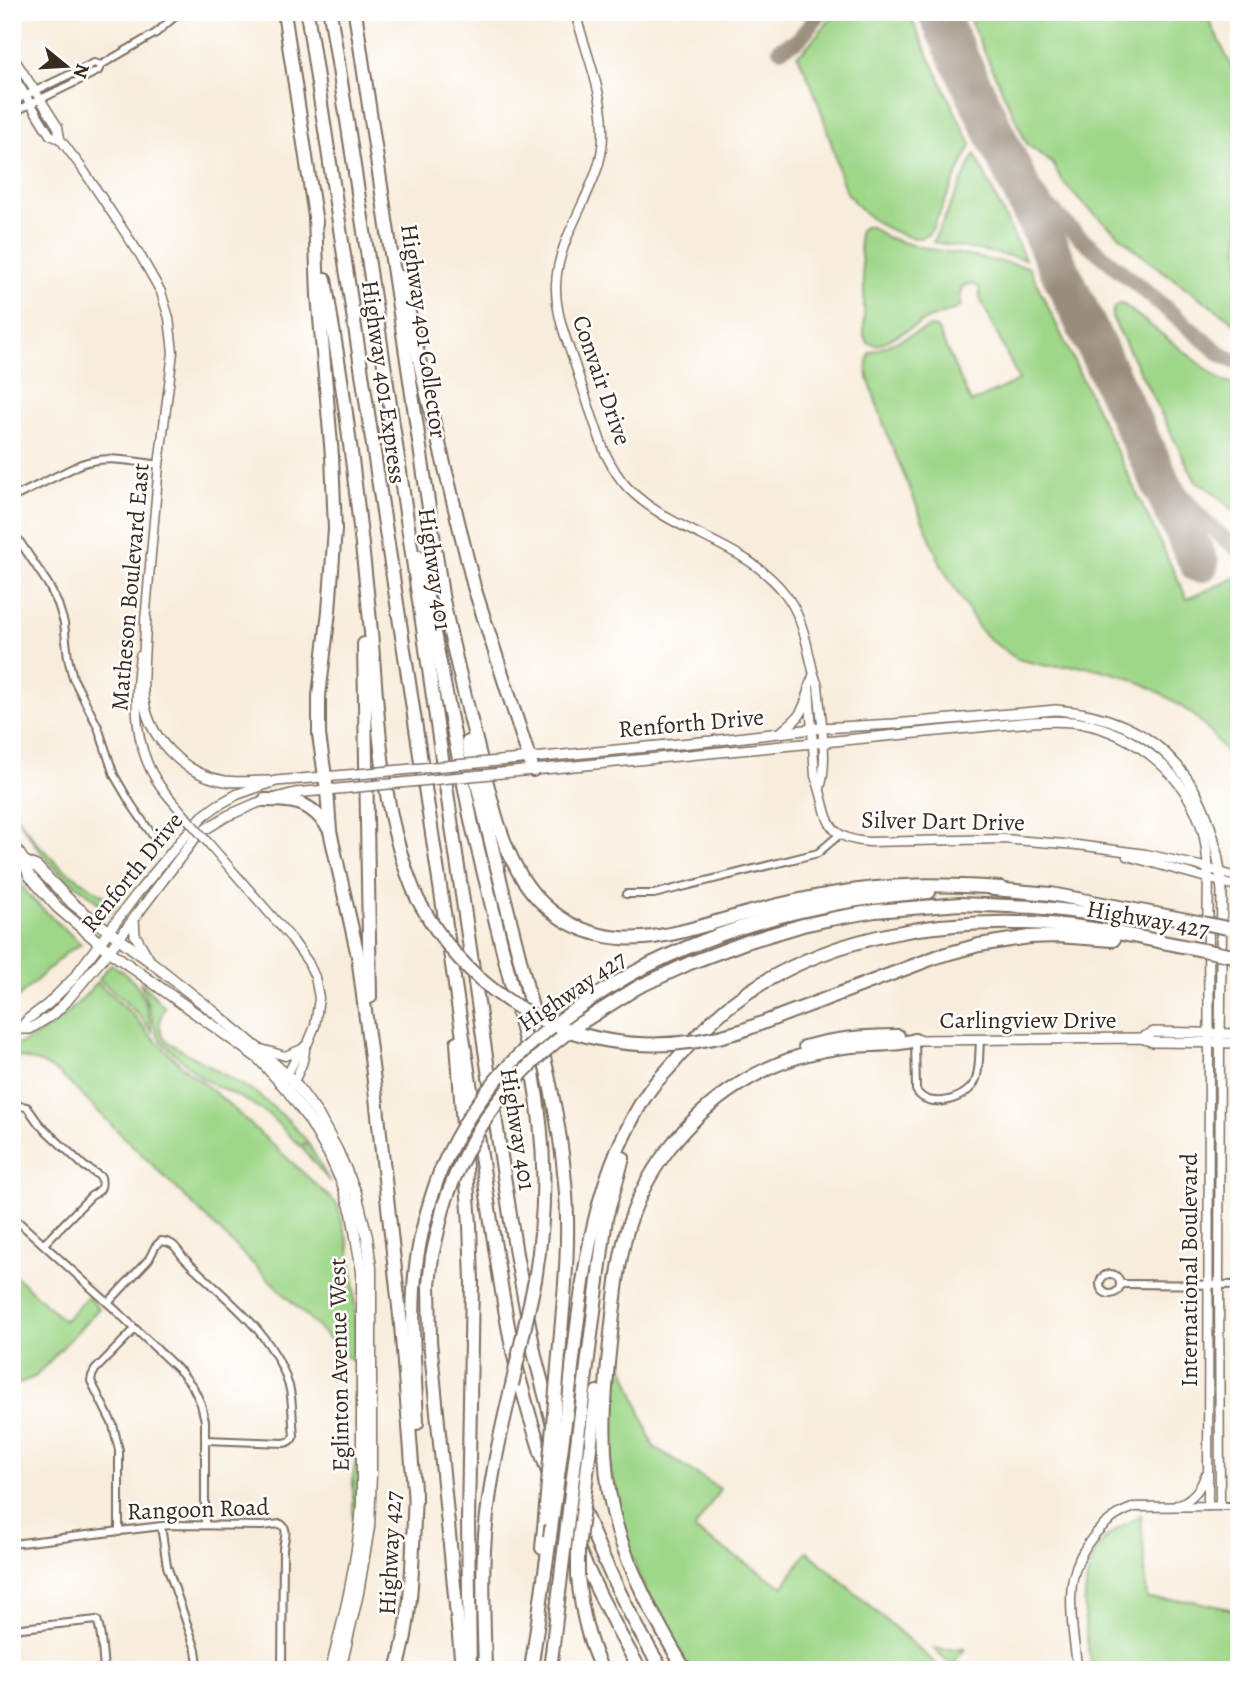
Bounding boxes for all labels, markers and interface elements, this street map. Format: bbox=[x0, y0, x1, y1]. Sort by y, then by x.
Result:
north arrow bbox=[32, 32, 102, 102]
text: N bbox=[67, 60, 96, 82]
street label: Highway 401 Collector bbox=[393, 222, 455, 440]
street label: Highway 401 Express bbox=[354, 278, 414, 486]
street label: Convair Drive bbox=[565, 311, 639, 449]
street label: Matheson Boulevard East bbox=[103, 462, 157, 712]
street label: Highway 401 bbox=[411, 506, 459, 632]
street label: Renforth Drive bbox=[617, 701, 765, 745]
street label: Silver Dart Drive bbox=[861, 804, 1025, 838]
street label: Renforth Drive bbox=[74, 805, 190, 939]
street label: Highway 427 bbox=[1084, 892, 1213, 946]
street label: Highway 427 bbox=[512, 943, 633, 1039]
street label: Carlingview Drive bbox=[940, 1004, 1116, 1036]
street label: Highway 401 bbox=[493, 1065, 543, 1193]
street label: International Boulevard bbox=[1173, 1153, 1205, 1387]
street label: Eglinton Avenue West bbox=[321, 1258, 357, 1472]
street label: Highway 427 bbox=[371, 1489, 409, 1616]
street label: Rangoon Road bbox=[126, 1491, 270, 1527]

